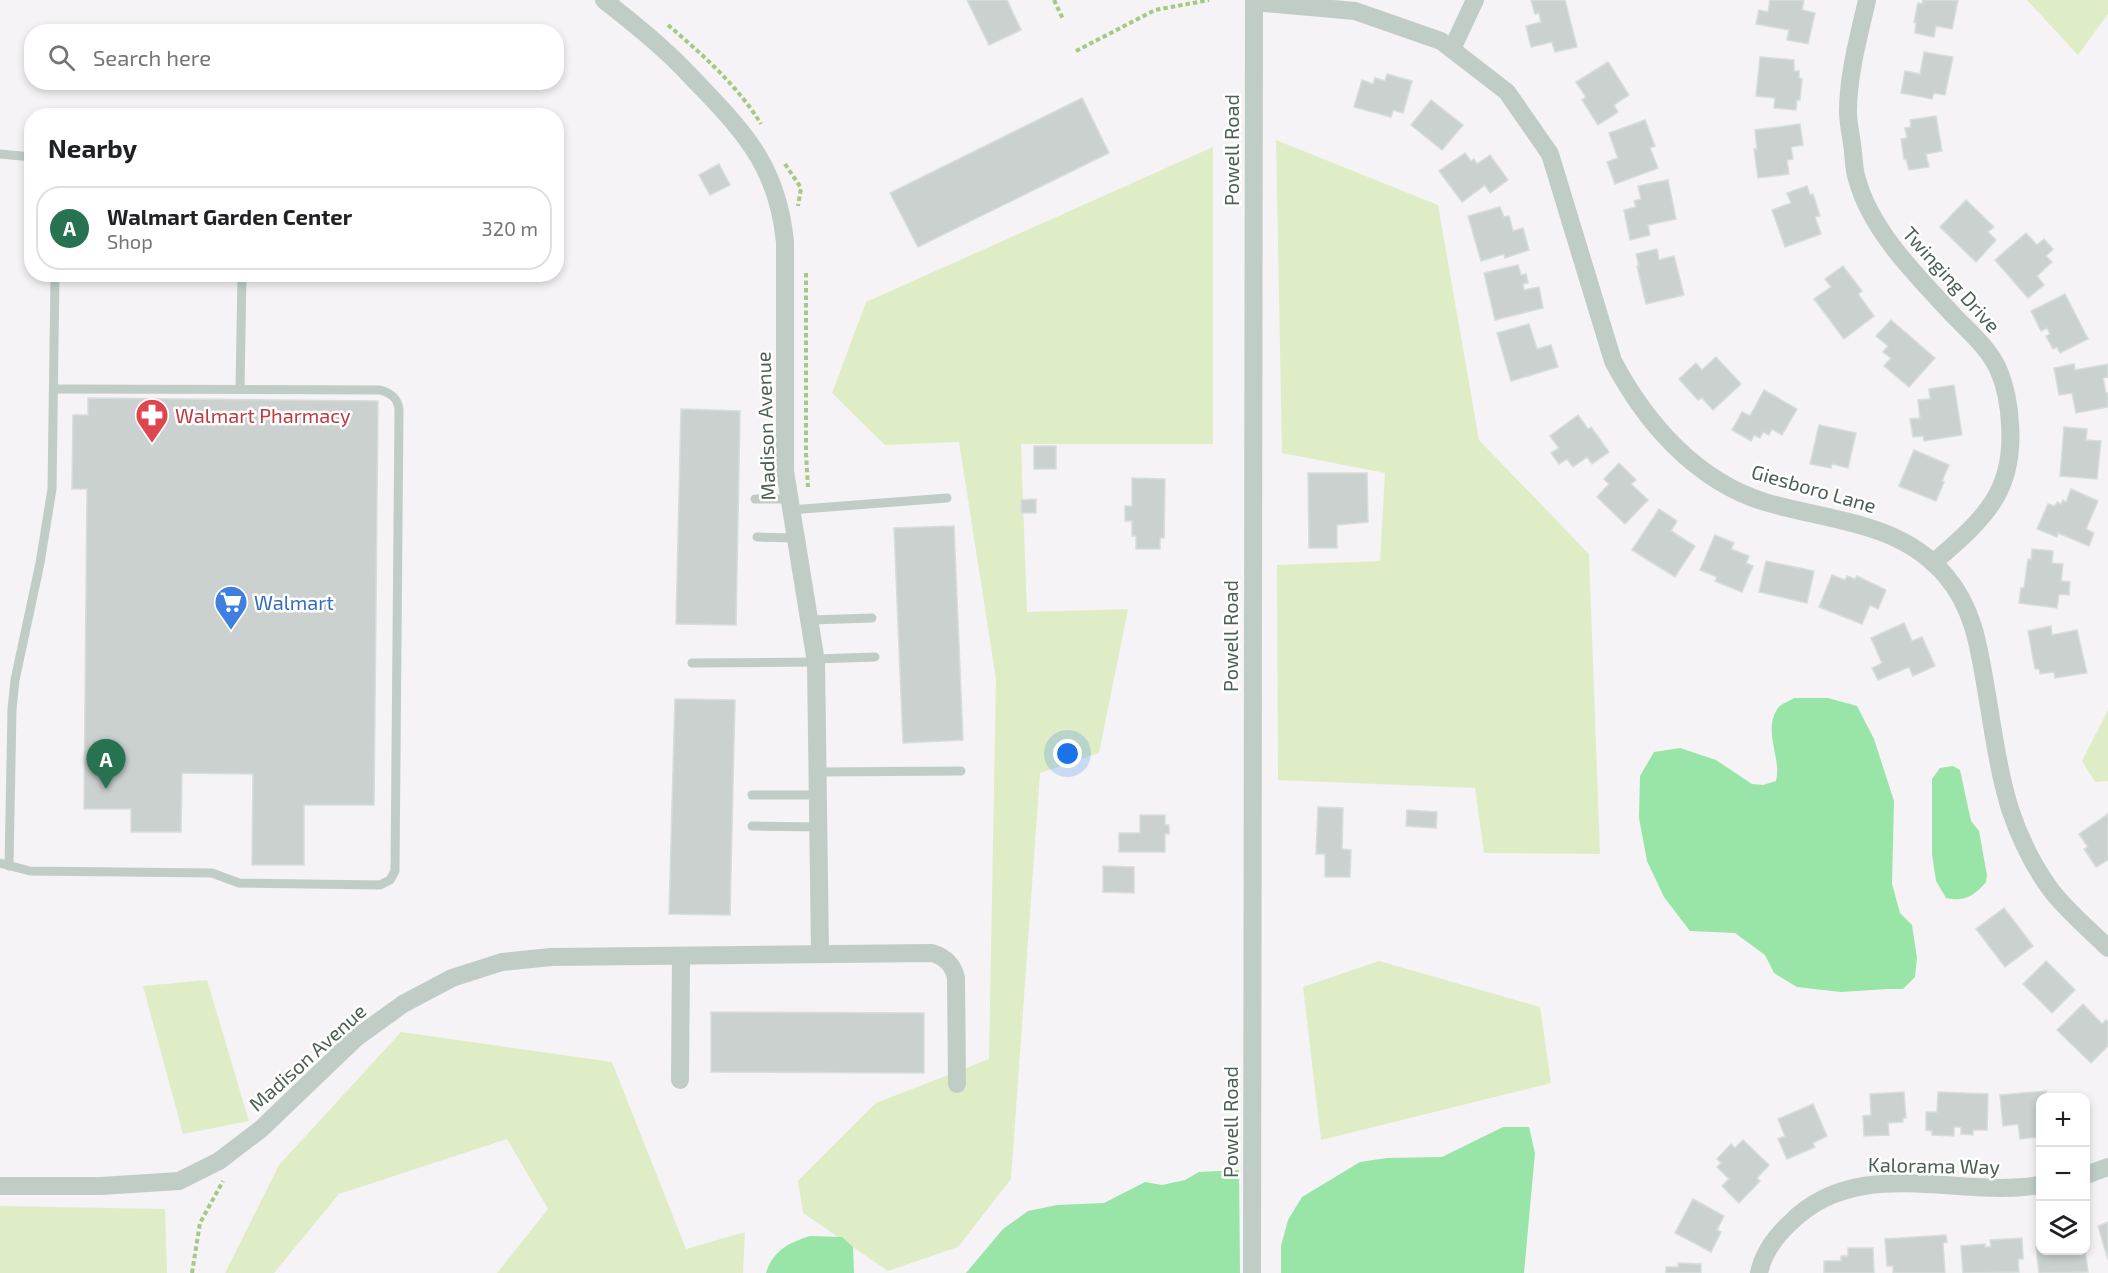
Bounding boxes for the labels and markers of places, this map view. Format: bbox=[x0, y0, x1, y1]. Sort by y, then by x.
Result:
pharmacy icon: Walmart Pharmacy bbox=[134, 397, 170, 444]
place label: Walmart Pharmacy bbox=[175, 403, 351, 427]
supermarket icon: Walmart bbox=[213, 584, 249, 631]
place label: Walmart bbox=[254, 590, 334, 614]
pin: A bbox=[86, 740, 126, 789]

